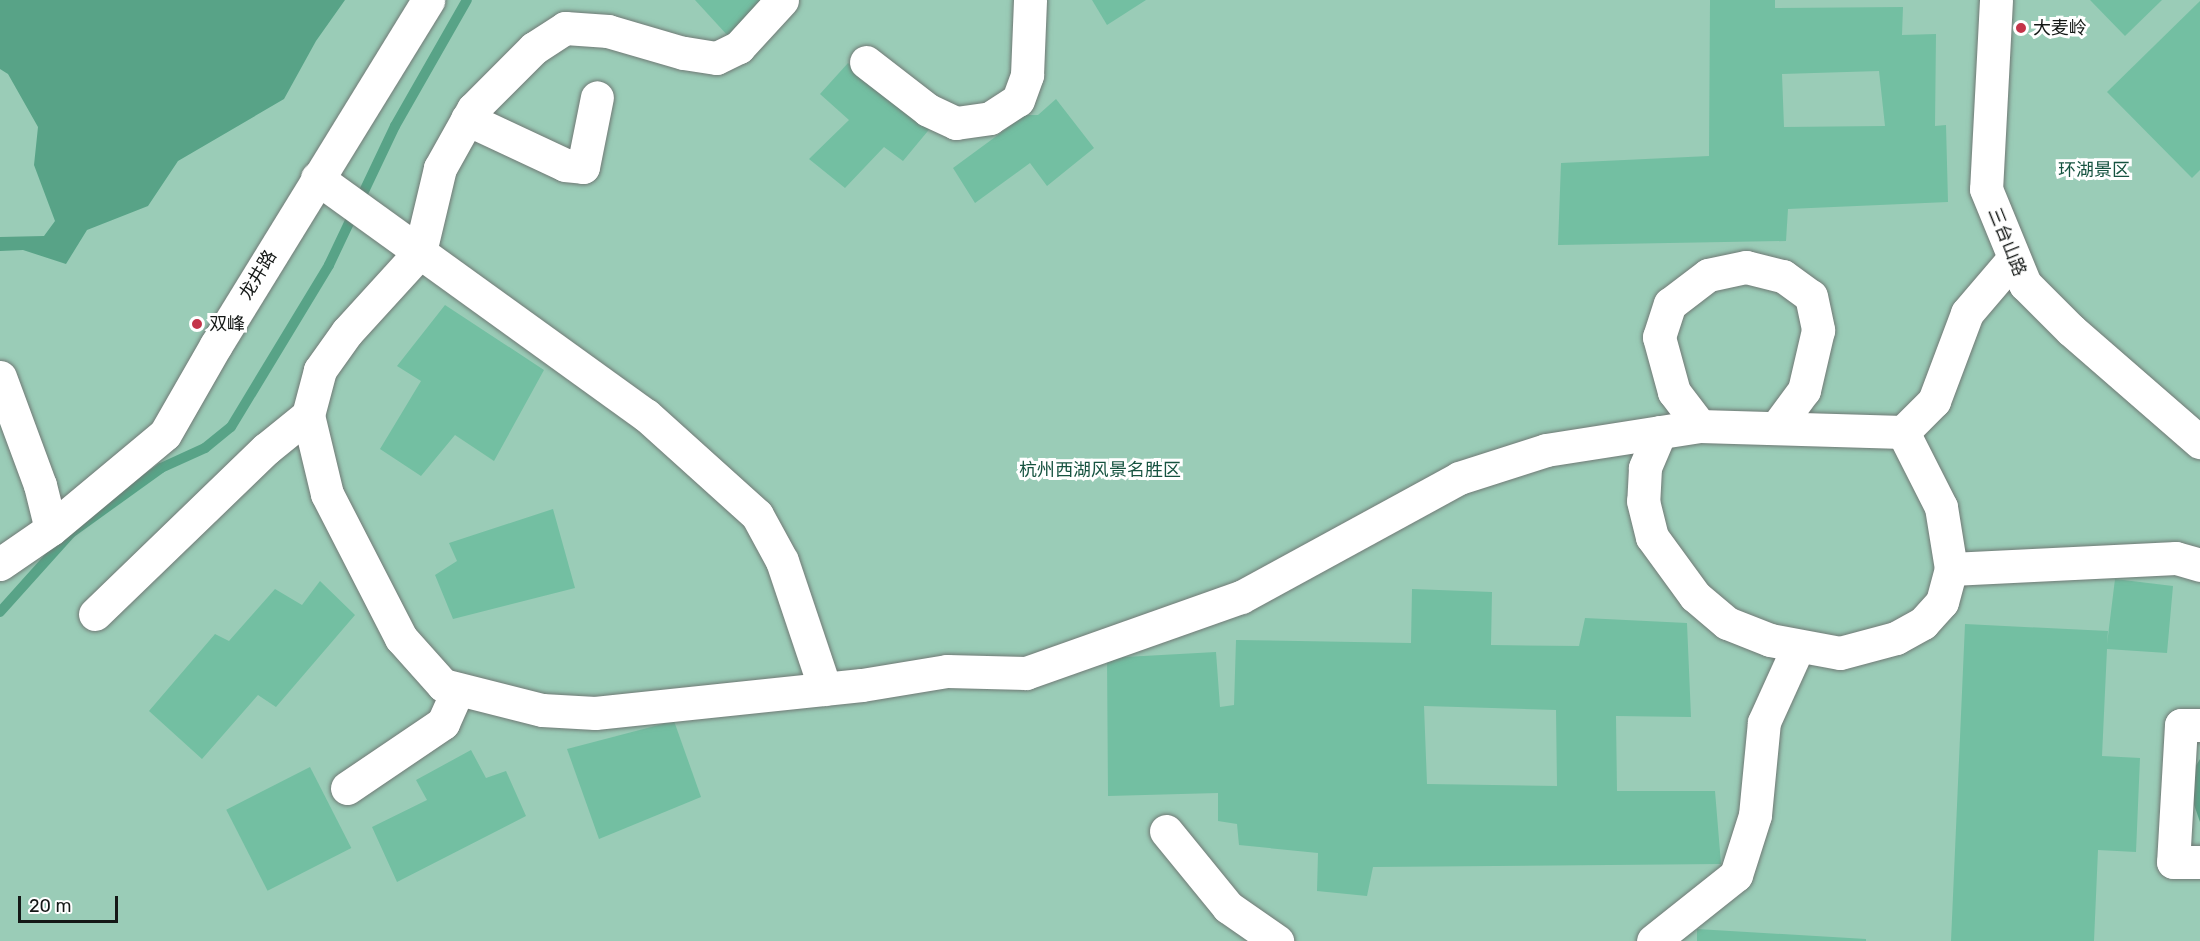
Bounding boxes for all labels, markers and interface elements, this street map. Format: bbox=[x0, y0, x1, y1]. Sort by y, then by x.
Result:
place label: 大麦岭 bbox=[2033, 17, 2087, 39]
marker: 大麦岭 bbox=[2014, 21, 2028, 35]
park label: 环湖景区 bbox=[2058, 159, 2130, 181]
street label: 三台山路 bbox=[1984, 205, 2030, 279]
street label: 龙井路 bbox=[235, 246, 281, 304]
place label: 双峰 bbox=[209, 313, 245, 335]
marker: 双峰 bbox=[190, 317, 204, 331]
park label: 杭州西湖风景名胜区 bbox=[1019, 459, 1181, 481]
scale bar bbox=[21, 884, 122, 922]
text: 20 m bbox=[29, 895, 71, 917]

